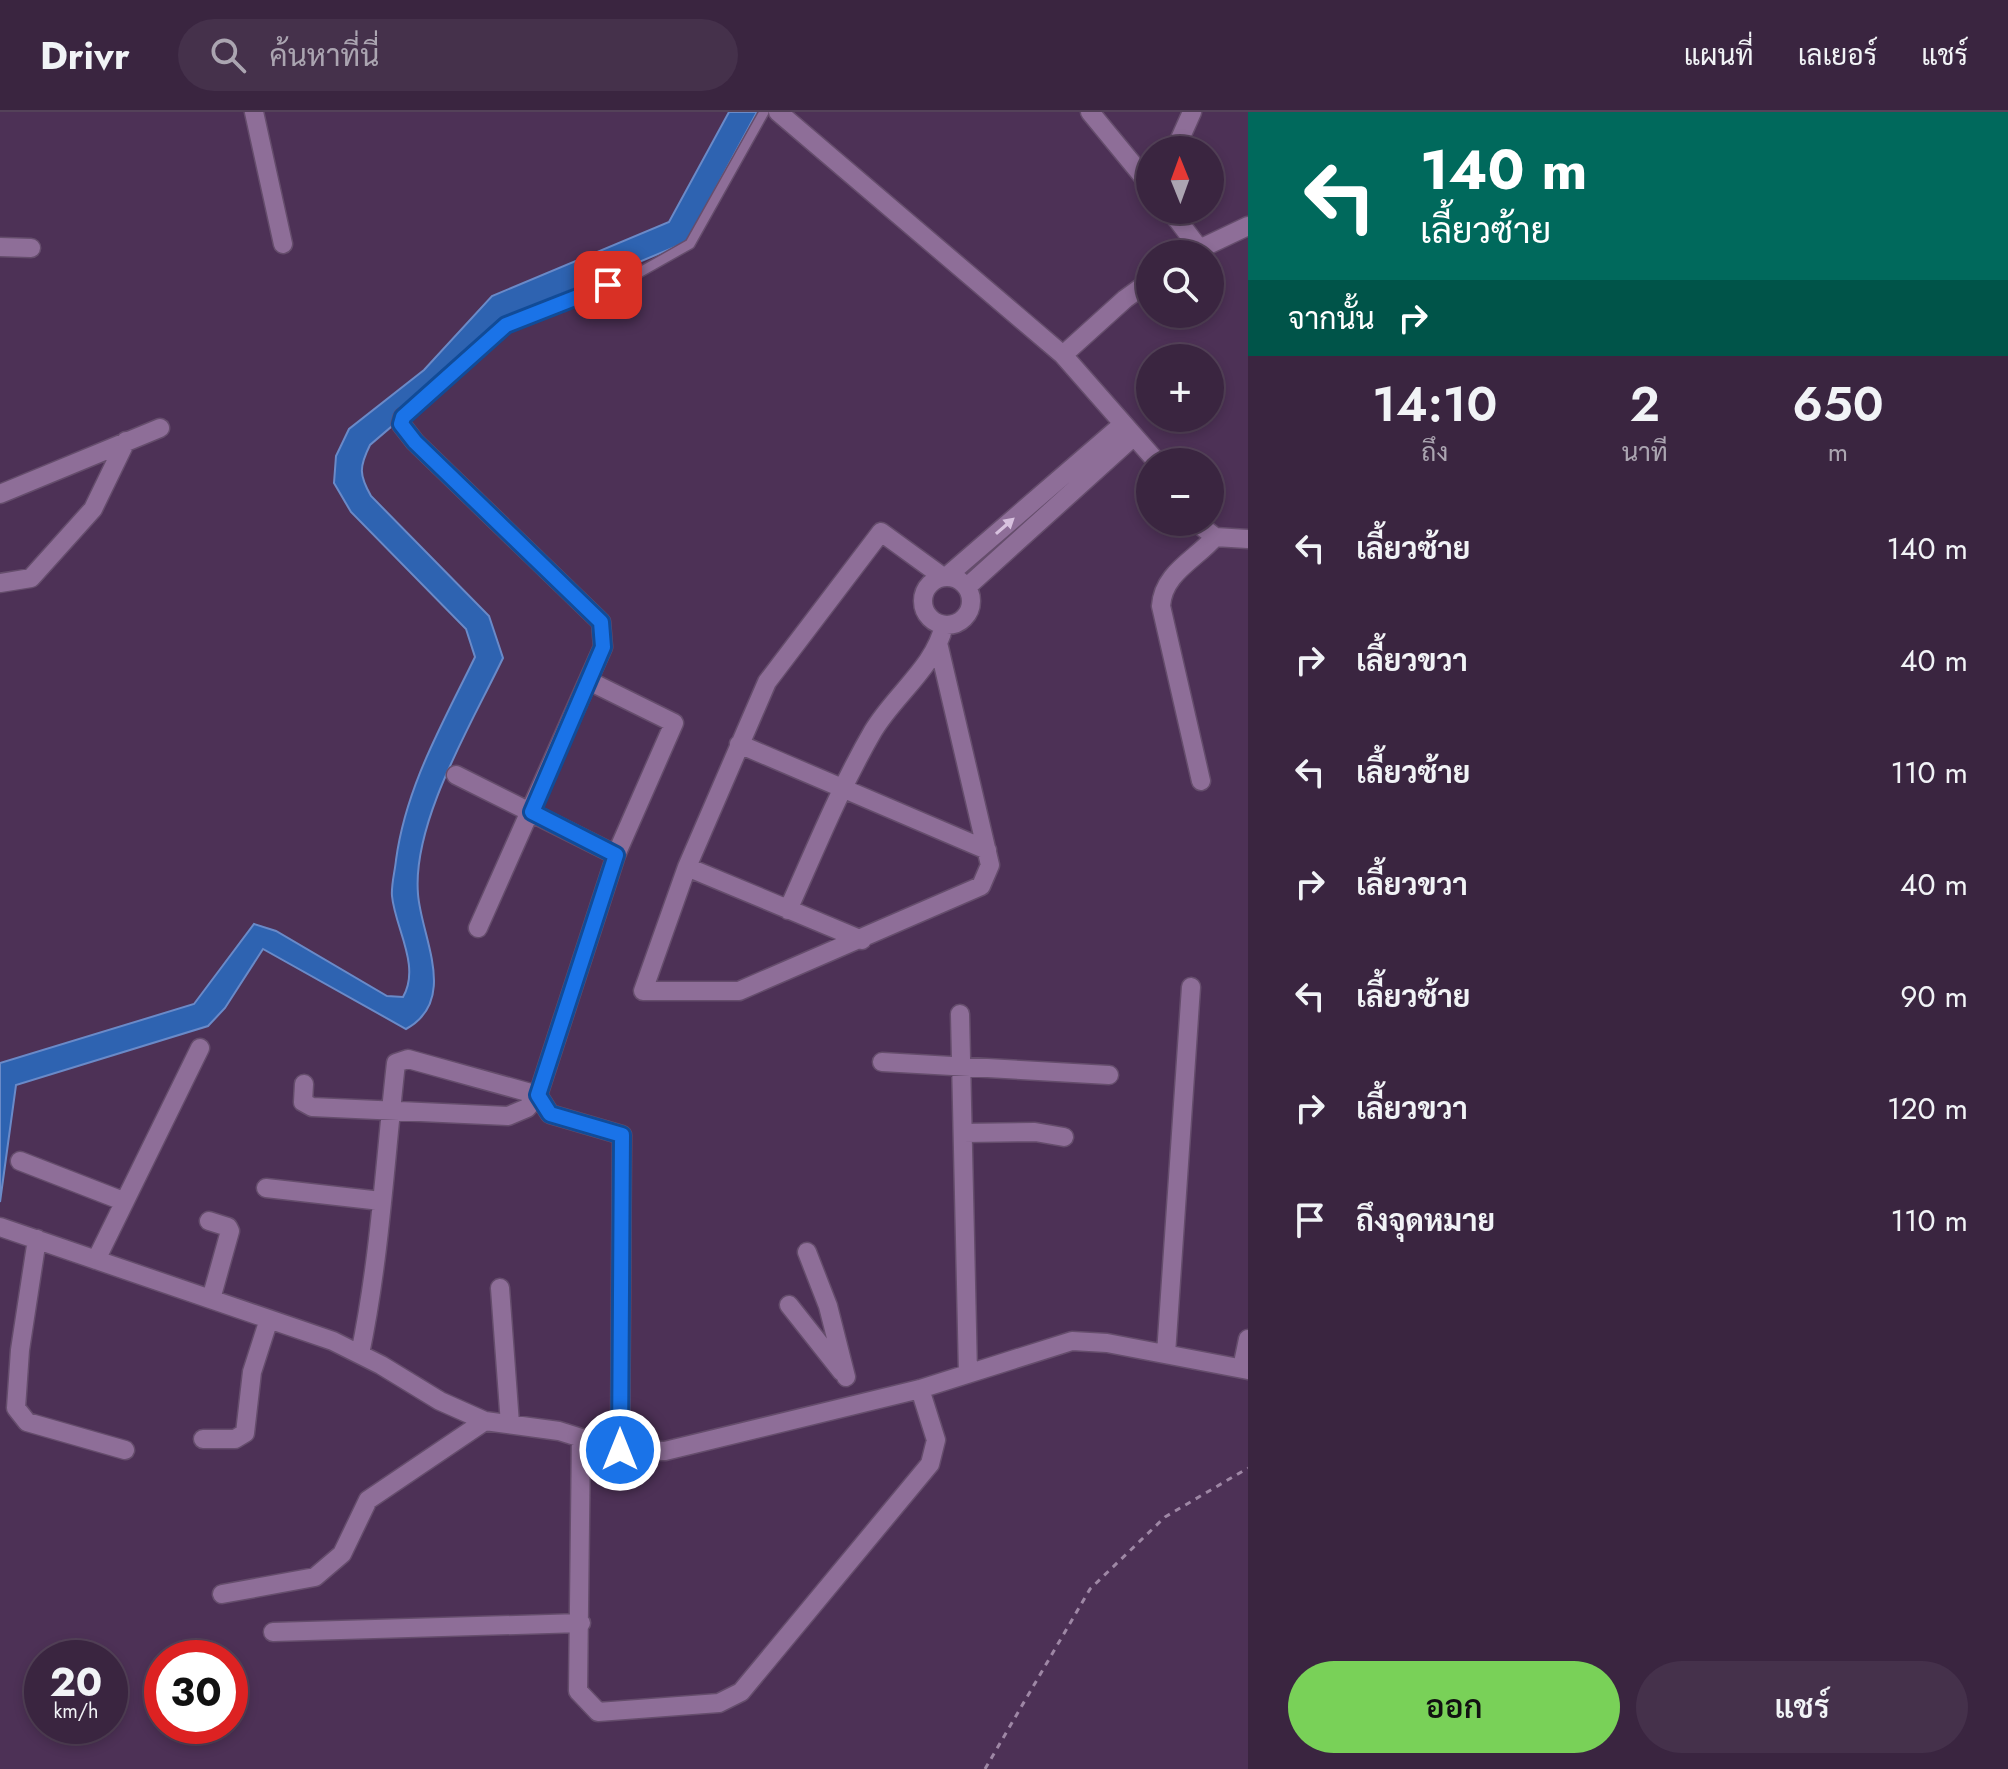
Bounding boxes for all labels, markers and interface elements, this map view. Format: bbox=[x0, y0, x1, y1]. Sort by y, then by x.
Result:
search box bbox=[178, 19, 738, 91]
text: Drivr bbox=[40, 28, 130, 83]
icon: search bbox=[206, 33, 250, 77]
text: ค้นหาที่นี่ bbox=[270, 34, 379, 77]
text: แผนที่ bbox=[1684, 35, 1754, 76]
text: เลเยอร์ bbox=[1798, 35, 1877, 76]
text: แชร์ bbox=[1921, 35, 1968, 76]
text: 140 m bbox=[1420, 129, 1587, 210]
north arrow bbox=[1136, 136, 1224, 224]
map controls bbox=[1136, 136, 1224, 536]
icon: left bbox=[1288, 144, 1392, 248]
text: เลี้ยวซ้าย bbox=[1420, 204, 1551, 256]
button: search bbox=[1136, 240, 1224, 328]
pin bbox=[574, 251, 642, 319]
icon: arrive bbox=[586, 263, 630, 307]
icon: right bbox=[1391, 296, 1435, 340]
text: จากนั้น bbox=[1288, 297, 1375, 340]
button: + bbox=[1136, 344, 1224, 432]
text: 14:10 bbox=[1372, 370, 1497, 439]
text: 2 bbox=[1630, 370, 1660, 439]
text: 650 bbox=[1792, 370, 1884, 439]
text: ถึง bbox=[1421, 433, 1448, 471]
text: นาที bbox=[1622, 433, 1668, 471]
text: m bbox=[1828, 433, 1848, 471]
button: − bbox=[1136, 448, 1224, 536]
one-way arrow bbox=[995, 518, 1015, 535]
icon: left bbox=[1288, 526, 1332, 570]
text: เลี้ยวซ้าย bbox=[1356, 527, 1470, 570]
text: 140 m bbox=[1887, 527, 1968, 570]
icon: right bbox=[1288, 638, 1332, 682]
text: เลี้ยวขวา bbox=[1356, 639, 1468, 682]
text: 40 m bbox=[1900, 639, 1968, 682]
icon: left bbox=[1288, 750, 1332, 794]
text: เลี้ยวซ้าย bbox=[1356, 751, 1470, 794]
text: 110 m bbox=[1891, 751, 1968, 794]
icon: right bbox=[1288, 862, 1332, 906]
text: เลี้ยวขวา bbox=[1356, 863, 1468, 906]
text: 40 m bbox=[1900, 863, 1968, 906]
icon: left bbox=[1288, 974, 1332, 1018]
text: เลี้ยวซ้าย bbox=[1356, 975, 1470, 1018]
text: 90 m bbox=[1900, 975, 1968, 1018]
icon: right bbox=[1288, 1086, 1332, 1130]
text: เลี้ยวขวา bbox=[1356, 1087, 1468, 1130]
text: 120 m bbox=[1887, 1087, 1968, 1130]
icon: arrive bbox=[1288, 1198, 1332, 1242]
text: ถึงจุดหมาย bbox=[1356, 1199, 1495, 1242]
text: 110 m bbox=[1891, 1199, 1968, 1242]
position arrow bbox=[578, 1408, 662, 1492]
speed limit sign: 30 bbox=[144, 1640, 248, 1744]
text: 20 bbox=[50, 1653, 102, 1711]
button: ออก bbox=[1288, 1661, 1620, 1753]
button: แชร์ bbox=[1636, 1661, 1968, 1753]
text: km/h bbox=[53, 1697, 99, 1726]

